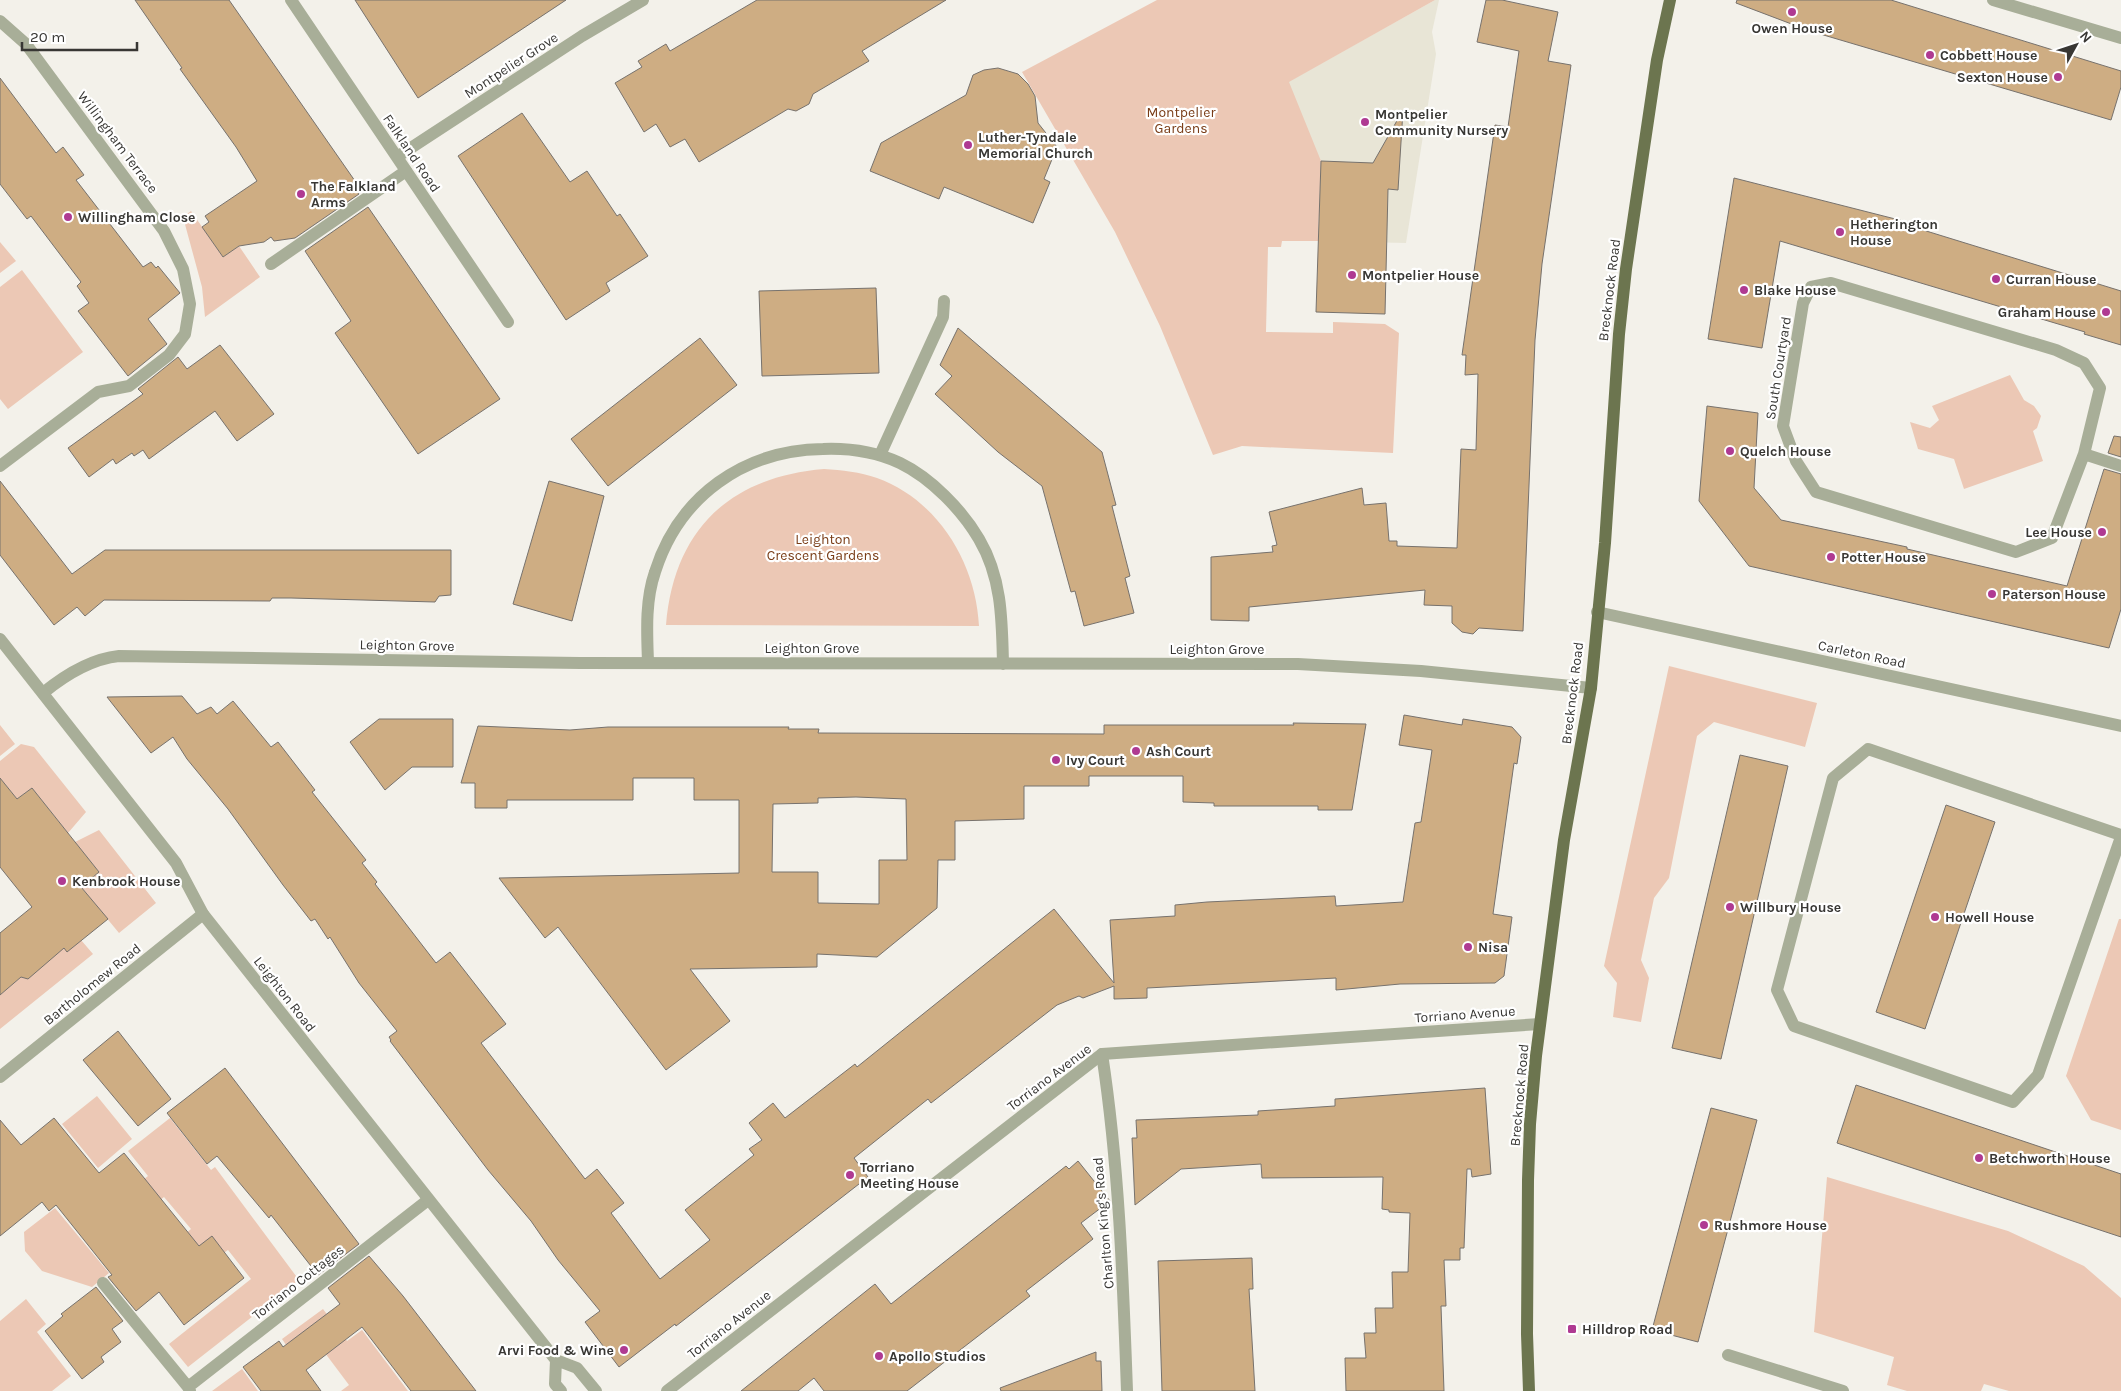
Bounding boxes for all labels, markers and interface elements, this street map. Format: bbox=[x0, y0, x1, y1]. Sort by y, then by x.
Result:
marker: Owen House bbox=[1786, 6, 1798, 18]
scale bar bbox=[22, 20, 138, 52]
place label: Owen House bbox=[1751, 20, 1833, 37]
north arrow bbox=[2051, 20, 2101, 70]
text: 20 m bbox=[30, 28, 65, 46]
text: N bbox=[2076, 28, 2095, 46]
street label: Montpelier Grove bbox=[461, 29, 561, 102]
place label: Cobbett House bbox=[1940, 47, 2037, 64]
marker: Cobbett House bbox=[1924, 49, 1936, 61]
place label: Sexton House bbox=[1957, 69, 2048, 86]
marker: Sexton House bbox=[2052, 71, 2064, 83]
street label: Willingham Terrace bbox=[74, 88, 161, 197]
park label: Montpelier Gardens bbox=[1147, 104, 1216, 137]
place label: Montpelier Community Nursery bbox=[1375, 106, 1508, 139]
street label: Falkland Road bbox=[379, 111, 444, 196]
marker: Montpelier Community Nursery bbox=[1359, 116, 1371, 128]
place label: Luther-Tyndale Memorial Church bbox=[978, 129, 1093, 162]
marker: Luther-Tyndale Memorial Church bbox=[962, 139, 974, 151]
place label: The Falkland Arms bbox=[311, 178, 396, 211]
marker: The Falkland Arms bbox=[295, 188, 307, 200]
place label: Willingham Close bbox=[78, 209, 195, 226]
marker: Willingham Close bbox=[62, 211, 74, 223]
place label: Hetherington House bbox=[1850, 216, 1938, 249]
marker: Hetherington House bbox=[1834, 226, 1846, 238]
street label: Brecknock Road bbox=[1595, 238, 1624, 342]
place label: Montpelier House bbox=[1362, 267, 1479, 284]
marker: Montpelier House bbox=[1346, 269, 1358, 281]
place label: Curran House bbox=[2006, 271, 2096, 288]
marker: Curran House bbox=[1990, 273, 2002, 285]
place label: Blake House bbox=[1754, 282, 1836, 299]
marker: Blake House bbox=[1738, 284, 1750, 296]
place label: Graham House bbox=[1998, 304, 2096, 321]
marker: Graham House bbox=[2100, 306, 2112, 318]
street label: South Courtyard bbox=[1762, 315, 1795, 421]
place label: Quelch House bbox=[1740, 443, 1831, 460]
marker: Quelch House bbox=[1724, 445, 1736, 457]
place label: Lee House bbox=[2025, 524, 2092, 541]
marker: Lee House bbox=[2096, 526, 2108, 538]
park label: Leighton Crescent Gardens bbox=[767, 531, 879, 564]
place label: Potter House bbox=[1841, 549, 1926, 566]
marker: Potter House bbox=[1825, 551, 1837, 563]
place label: Paterson House bbox=[2002, 586, 2106, 603]
marker: Paterson House bbox=[1986, 588, 1998, 600]
street label: Leighton Grove bbox=[359, 636, 455, 655]
street label: Carleton Road bbox=[1816, 637, 1907, 672]
street label: Leighton Grove bbox=[765, 640, 859, 657]
street label: Leighton Grove bbox=[1170, 641, 1264, 658]
street label: Brecknock Road bbox=[1558, 641, 1587, 745]
place label: Ash Court bbox=[1146, 743, 1211, 760]
marker: Ash Court bbox=[1130, 745, 1142, 757]
place label: Ivy Court bbox=[1066, 752, 1125, 769]
marker: Ivy Court bbox=[1050, 754, 1062, 766]
place label: Kenbrook House bbox=[72, 873, 180, 890]
marker: Kenbrook House bbox=[56, 875, 68, 887]
place label: Willbury House bbox=[1740, 899, 1841, 916]
marker: Willbury House bbox=[1724, 901, 1736, 913]
place label: Howell House bbox=[1945, 909, 2034, 926]
marker: Howell House bbox=[1929, 911, 1941, 923]
place label: Nisa bbox=[1478, 939, 1508, 956]
street label: Bartholomew Road bbox=[40, 940, 144, 1029]
marker: Nisa bbox=[1462, 941, 1474, 953]
street label: Leighton Road bbox=[250, 953, 319, 1035]
street label: Torriano Avenue bbox=[1414, 1002, 1516, 1027]
street label: Torriano Avenue bbox=[1004, 1040, 1095, 1115]
street label: Brecknock Road bbox=[1507, 1043, 1532, 1147]
place label: Betchworth House bbox=[1989, 1150, 2110, 1167]
marker: Betchworth House bbox=[1973, 1152, 1985, 1164]
street label: Charlton King's Road bbox=[1089, 1156, 1118, 1290]
place label: Torriano Meeting House bbox=[860, 1159, 959, 1192]
marker: Torriano Meeting House bbox=[844, 1169, 856, 1181]
place label: Rushmore House bbox=[1714, 1217, 1827, 1234]
marker: Rushmore House bbox=[1698, 1219, 1710, 1231]
street label: Torriano Cottages bbox=[249, 1241, 348, 1324]
street label: Torriano Avenue bbox=[684, 1287, 774, 1362]
place label: Hilldrop Road bbox=[1582, 1321, 1673, 1338]
marker: Hilldrop Road bbox=[1566, 1323, 1578, 1335]
place label: Arvi Food & Wine bbox=[498, 1342, 614, 1359]
marker: Arvi Food & Wine bbox=[618, 1344, 630, 1356]
place label: Apollo Studios bbox=[889, 1348, 986, 1365]
marker: Apollo Studios bbox=[873, 1350, 885, 1362]

